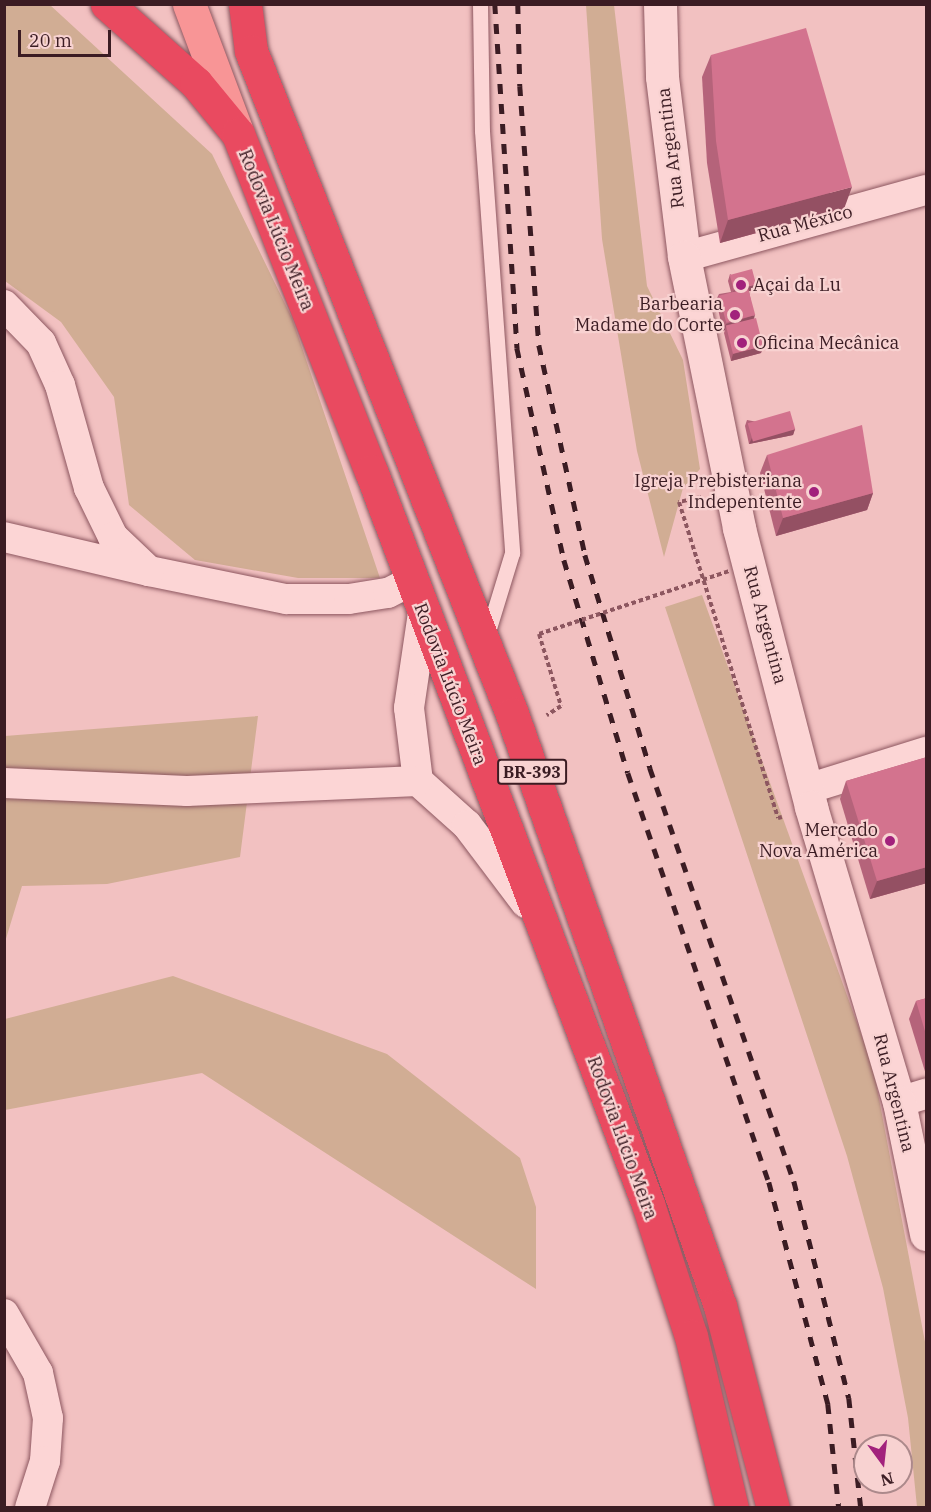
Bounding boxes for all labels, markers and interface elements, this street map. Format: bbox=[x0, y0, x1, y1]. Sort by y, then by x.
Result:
scale bar bbox=[21, 18, 114, 56]
text: 20 m bbox=[29, 29, 72, 52]
street label: Rua Argentina bbox=[653, 86, 689, 210]
street label: Rodovia Lúcio Meira bbox=[234, 146, 318, 314]
street label: Rua México bbox=[755, 201, 855, 247]
place label: Açai da Lu bbox=[753, 274, 841, 296]
marker: Açai da Lu bbox=[734, 278, 748, 292]
place label: Barbearia Madame do Corte bbox=[575, 294, 723, 336]
marker: Barbearia Madame do Corte bbox=[728, 308, 742, 322]
place label: Oficina Mecânica bbox=[754, 332, 899, 354]
marker: Oficina Mecânica bbox=[735, 336, 749, 350]
place label: Igreja Prebisteriana Indepentente bbox=[634, 471, 802, 514]
marker: Igreja Prebisteriana Indepentente bbox=[807, 485, 821, 499]
street label: Rua Argentina bbox=[739, 563, 791, 687]
street label: Rodovia Lúcio Meira bbox=[409, 600, 491, 768]
road number: BR-393 bbox=[496, 759, 568, 785]
place label: Mercado Nova América bbox=[759, 820, 878, 862]
marker: Mercado Nova América bbox=[883, 834, 897, 848]
street label: Rua Argentina bbox=[869, 1031, 919, 1155]
street label: Rodovia Lúcio Meira bbox=[582, 1053, 662, 1223]
north arrow bbox=[853, 1434, 913, 1494]
text: N bbox=[878, 1468, 896, 1491]

